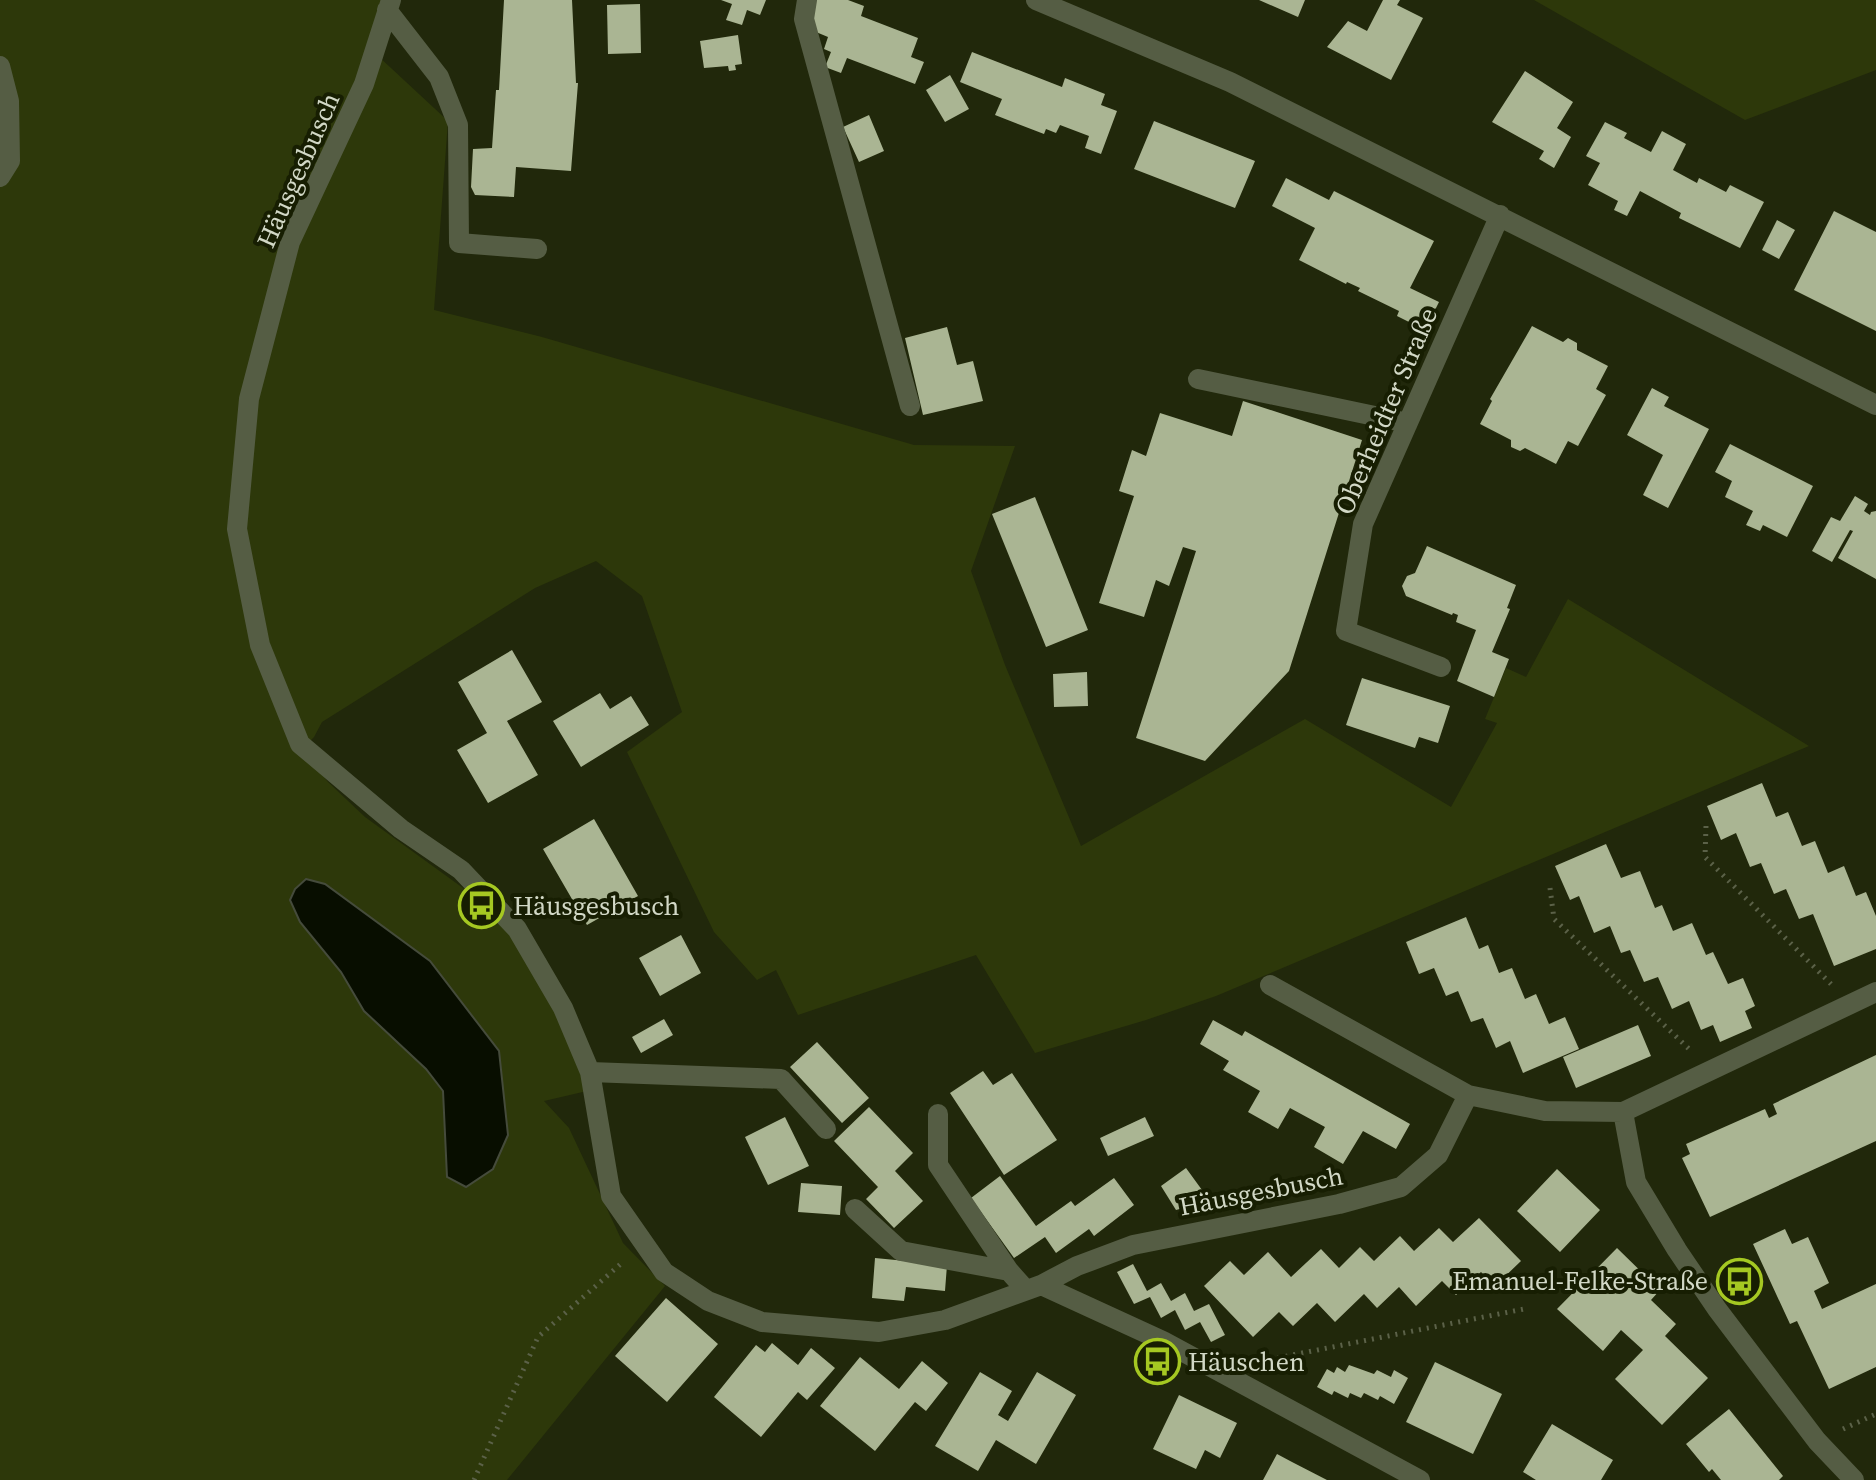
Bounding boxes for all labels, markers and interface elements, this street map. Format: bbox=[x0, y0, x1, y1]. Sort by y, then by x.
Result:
street label: Häusgesbusch bbox=[248, 87, 348, 253]
street label: Oberheidter Straße bbox=[1326, 302, 1446, 520]
bus stop icon: Häusgesbusch bbox=[458, 882, 506, 930]
place label: Häusgesbusch bbox=[513, 888, 679, 924]
street label: Häusgesbusch bbox=[1176, 1157, 1346, 1225]
bus stop icon: Emanuel-Felke-Straße bbox=[1715, 1257, 1763, 1305]
place label: Emanuel-Felke-Straße bbox=[1452, 1263, 1708, 1299]
bus stop icon: Häuschen bbox=[1133, 1338, 1181, 1386]
place label: Häuschen bbox=[1188, 1344, 1305, 1380]

